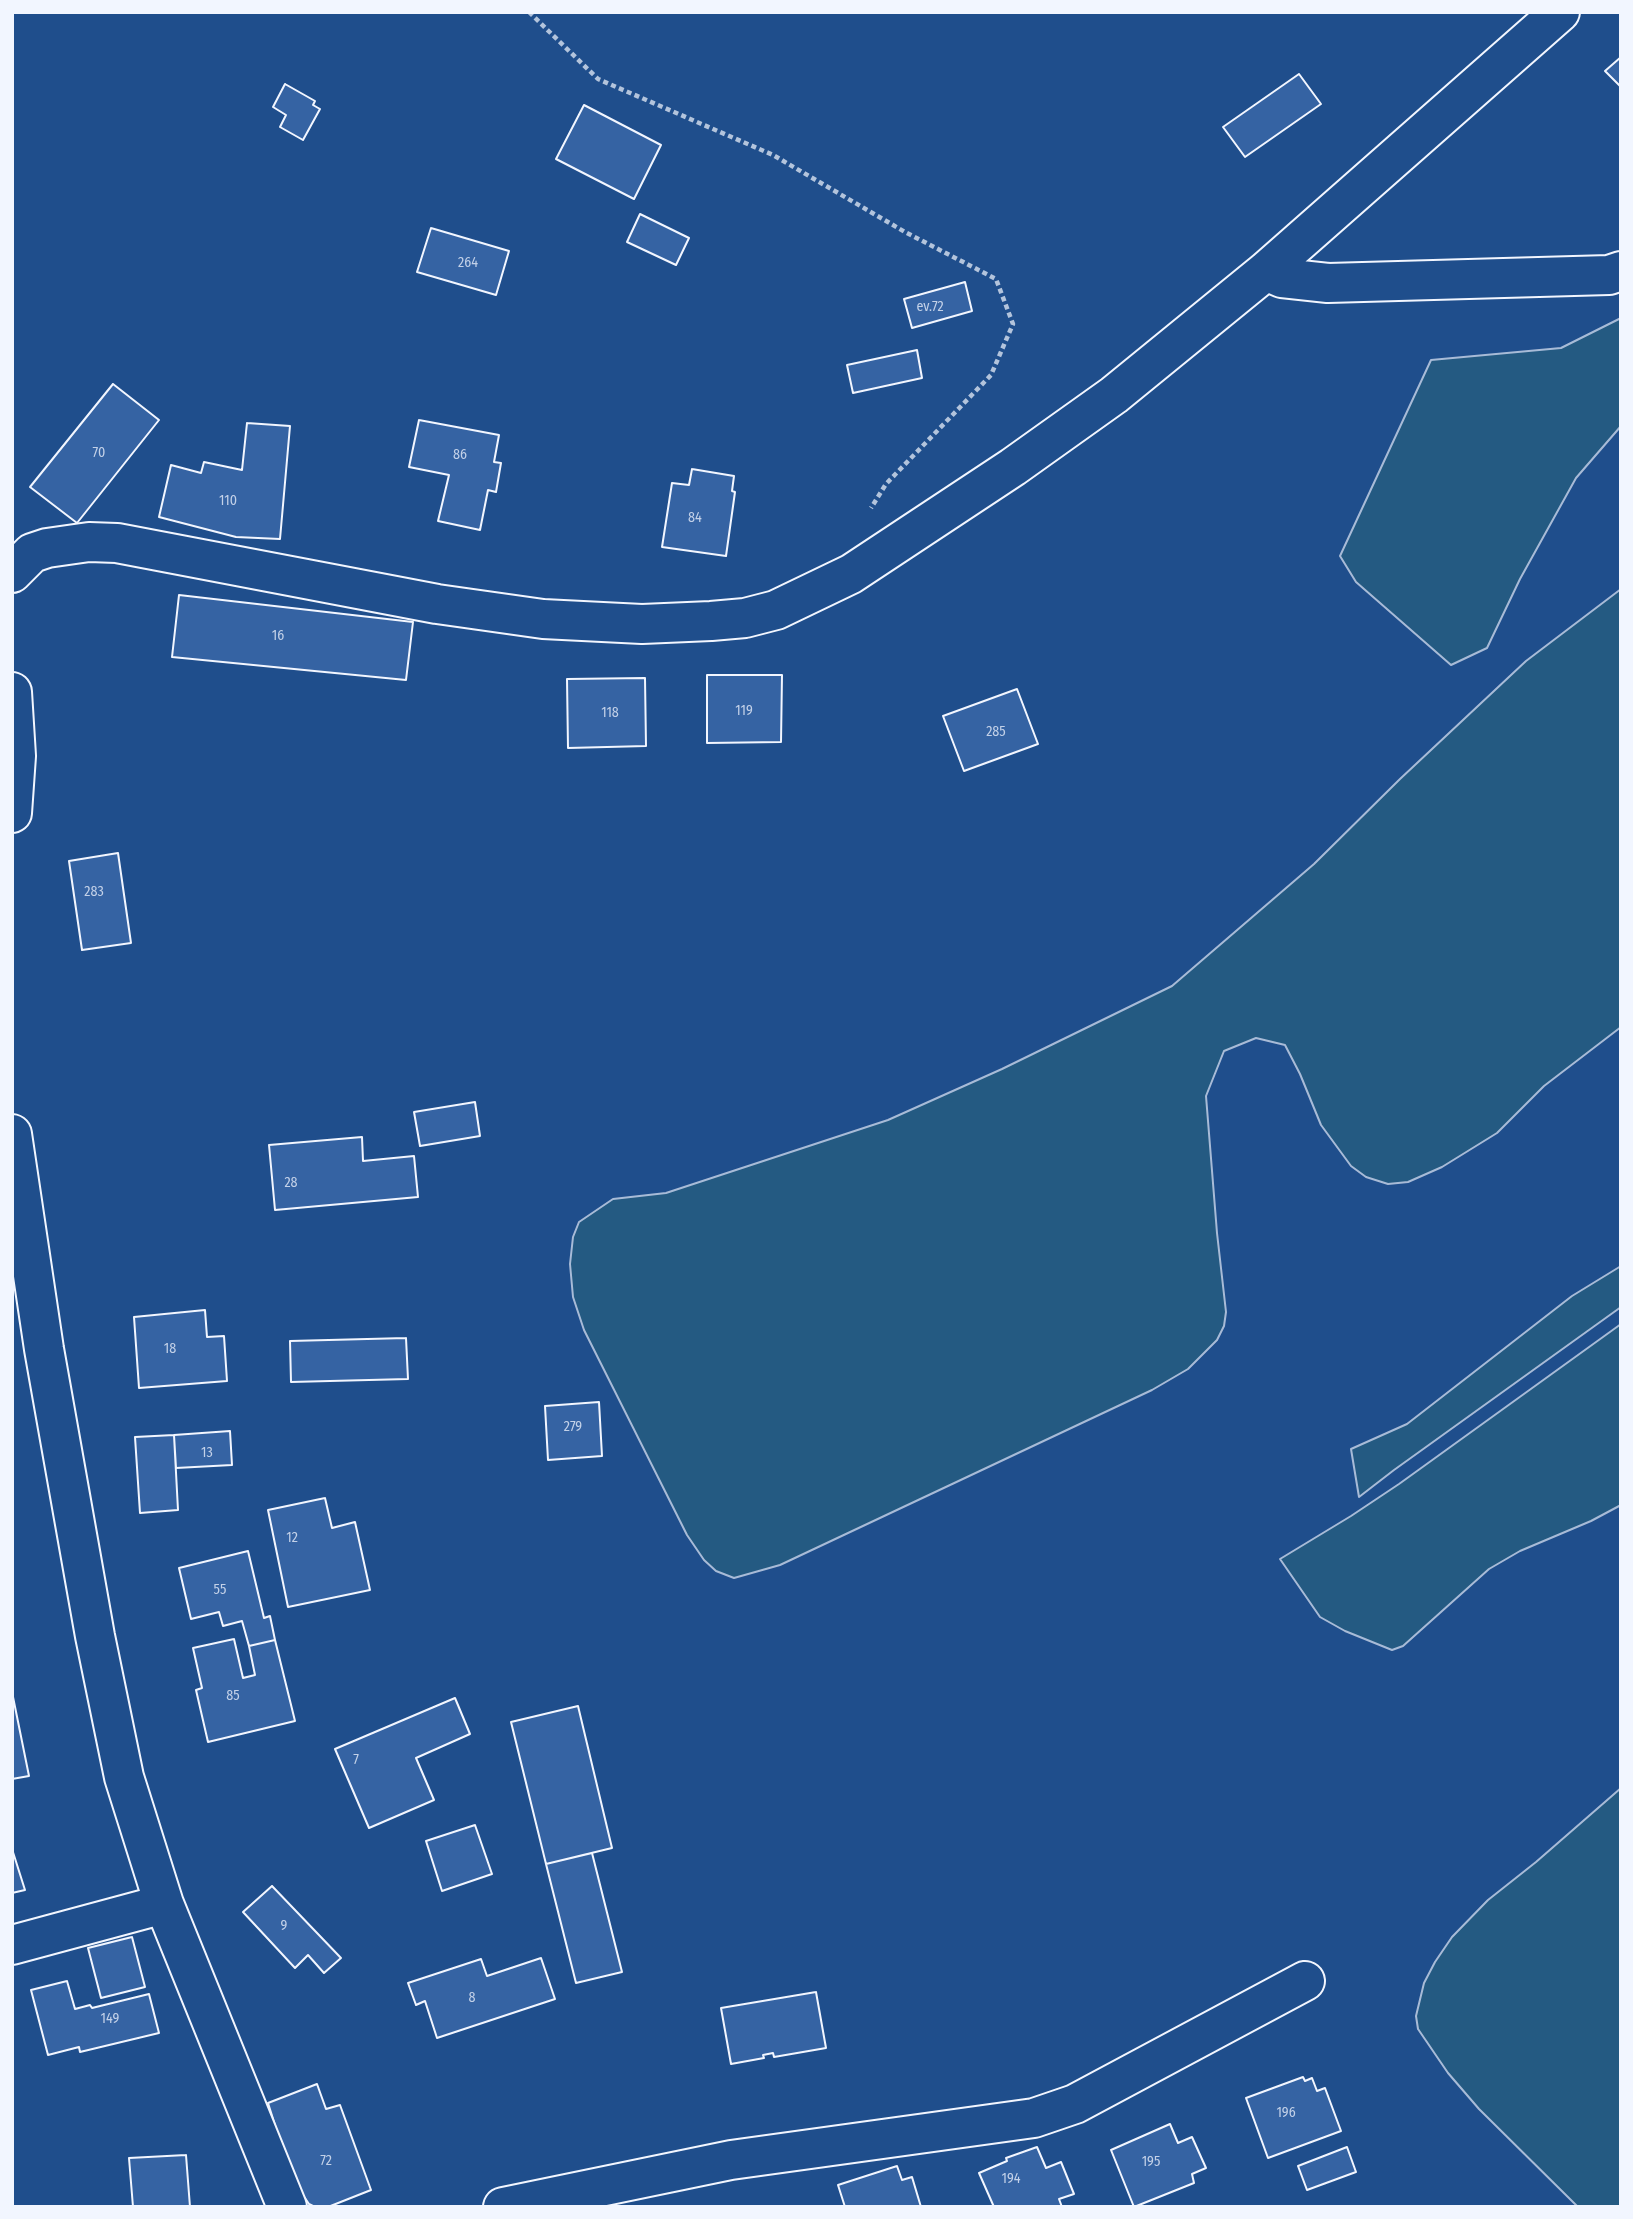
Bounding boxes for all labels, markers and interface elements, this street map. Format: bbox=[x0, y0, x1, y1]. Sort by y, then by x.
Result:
house number: 264 bbox=[458, 255, 478, 271]
house number: ev.72 bbox=[916, 299, 944, 315]
house number: 70 bbox=[93, 445, 105, 461]
house number: 86 bbox=[453, 447, 467, 463]
house number: 110 bbox=[219, 493, 237, 509]
house number: 84 bbox=[688, 510, 702, 526]
house number: 16 bbox=[272, 628, 284, 644]
house number: 119 bbox=[735, 703, 753, 719]
house number: 118 bbox=[601, 705, 619, 721]
house number: 285 bbox=[986, 724, 1006, 740]
house number: 283 bbox=[84, 884, 104, 900]
house number: 28 bbox=[284, 1175, 298, 1191]
house number: 18 bbox=[164, 1341, 176, 1357]
house number: 279 bbox=[564, 1419, 582, 1435]
house number: 13 bbox=[201, 1445, 213, 1461]
house number: 12 bbox=[286, 1530, 298, 1546]
house number: 55 bbox=[214, 1582, 226, 1598]
house number: 85 bbox=[226, 1688, 240, 1704]
house number: 7 bbox=[353, 1752, 359, 1768]
house number: 9 bbox=[281, 1918, 287, 1934]
house number: 8 bbox=[469, 1990, 475, 2006]
house number: 149 bbox=[101, 2011, 119, 2027]
house number: 196 bbox=[1276, 2105, 1296, 2121]
house number: 72 bbox=[320, 2153, 332, 2169]
house number: 195 bbox=[1142, 2154, 1160, 2170]
house number: 194 bbox=[1002, 2171, 1020, 2187]

